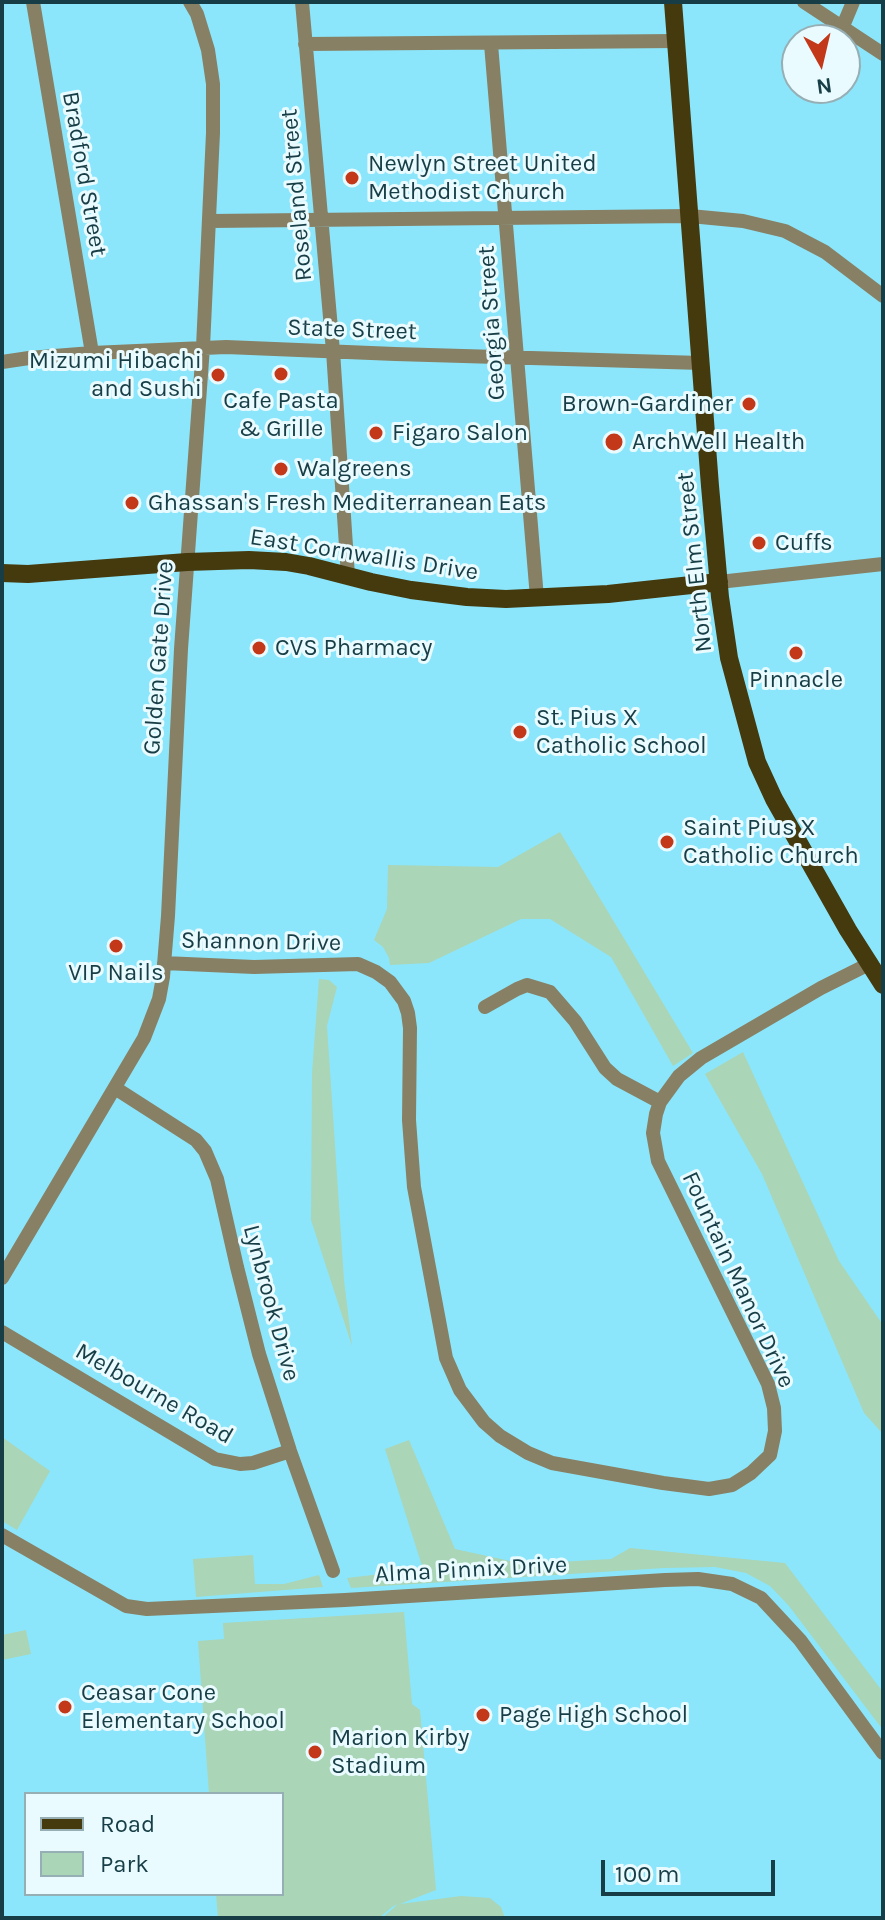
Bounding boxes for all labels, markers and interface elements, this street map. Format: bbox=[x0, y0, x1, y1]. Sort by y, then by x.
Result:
north arrow bbox=[781, 24, 861, 104]
text: N bbox=[814, 72, 834, 100]
street label: Bradford Street bbox=[55, 89, 113, 259]
street label: Roseland Street bbox=[275, 108, 319, 282]
place label: Newlyn Street United Methodist Church bbox=[368, 150, 597, 206]
marker: Newlyn Street United Methodist Church bbox=[343, 169, 361, 187]
street label: Georgia Street bbox=[472, 245, 512, 401]
street label: State Street bbox=[287, 313, 417, 347]
place label: Mizumi Hibachi and Sushi bbox=[29, 347, 202, 403]
marker: Cafe Pasta & Grille bbox=[272, 365, 290, 383]
marker: Mizumi Hibachi and Sushi bbox=[209, 366, 227, 384]
place label: Cafe Pasta & Grille bbox=[223, 387, 339, 443]
place label: Brown-Gardiner bbox=[562, 390, 733, 418]
marker: Brown-Gardiner bbox=[740, 395, 758, 413]
place label: Figaro Salon bbox=[392, 419, 528, 447]
marker: Figaro Salon bbox=[367, 424, 385, 442]
place label: ArchWell Health bbox=[632, 428, 805, 456]
marker: ArchWell Health bbox=[603, 431, 625, 453]
place label: Walgreens bbox=[297, 455, 412, 483]
marker: Walgreens bbox=[272, 460, 290, 478]
street label: North Elm Street bbox=[671, 470, 719, 654]
place label: Ghassan's Fresh Mediterranean Eats bbox=[148, 489, 546, 517]
marker: Ghassan's Fresh Mediterranean Eats bbox=[123, 494, 141, 512]
street label: East Cornwallis Drive bbox=[248, 523, 480, 587]
place label: Cuffs bbox=[775, 529, 833, 557]
marker: Cuffs bbox=[750, 534, 768, 552]
street label: Golden Gate Drive bbox=[138, 560, 180, 756]
place label: CVS Pharmacy bbox=[275, 634, 432, 662]
marker: CVS Pharmacy bbox=[250, 639, 268, 657]
marker: Pinnacle bbox=[787, 644, 805, 662]
place label: Pinnacle bbox=[749, 666, 843, 694]
place label: St. Pius X Catholic School bbox=[536, 704, 707, 760]
marker: St. Pius X Catholic School bbox=[511, 723, 529, 741]
place label: Saint Pius X Catholic Church bbox=[683, 814, 859, 870]
marker: Saint Pius X Catholic Church bbox=[658, 833, 676, 851]
street label: Shannon Drive bbox=[180, 926, 342, 958]
marker: VIP Nails bbox=[107, 937, 125, 955]
place label: VIP Nails bbox=[68, 959, 164, 987]
street label: Fountain Manor Drive bbox=[675, 1167, 801, 1393]
street label: Lynbrook Drive bbox=[236, 1222, 306, 1384]
street label: Melbourne Road bbox=[70, 1337, 238, 1451]
street label: Alma Pinnix Drive bbox=[374, 1551, 568, 1589]
place label: Ceasar Cone Elementary School bbox=[81, 1679, 285, 1735]
marker: Ceasar Cone Elementary School bbox=[56, 1698, 74, 1716]
place label: Page High School bbox=[499, 1701, 688, 1729]
marker: Page High School bbox=[474, 1706, 492, 1724]
place label: Marion Kirby Stadium bbox=[331, 1724, 469, 1780]
marker: Marion Kirby Stadium bbox=[306, 1743, 324, 1761]
legend bbox=[24, 1792, 284, 1896]
text: Road bbox=[100, 1810, 155, 1838]
scale bar bbox=[605, 1844, 779, 1894]
text: Park bbox=[100, 1850, 149, 1878]
text: 100 m bbox=[615, 1860, 680, 1888]

